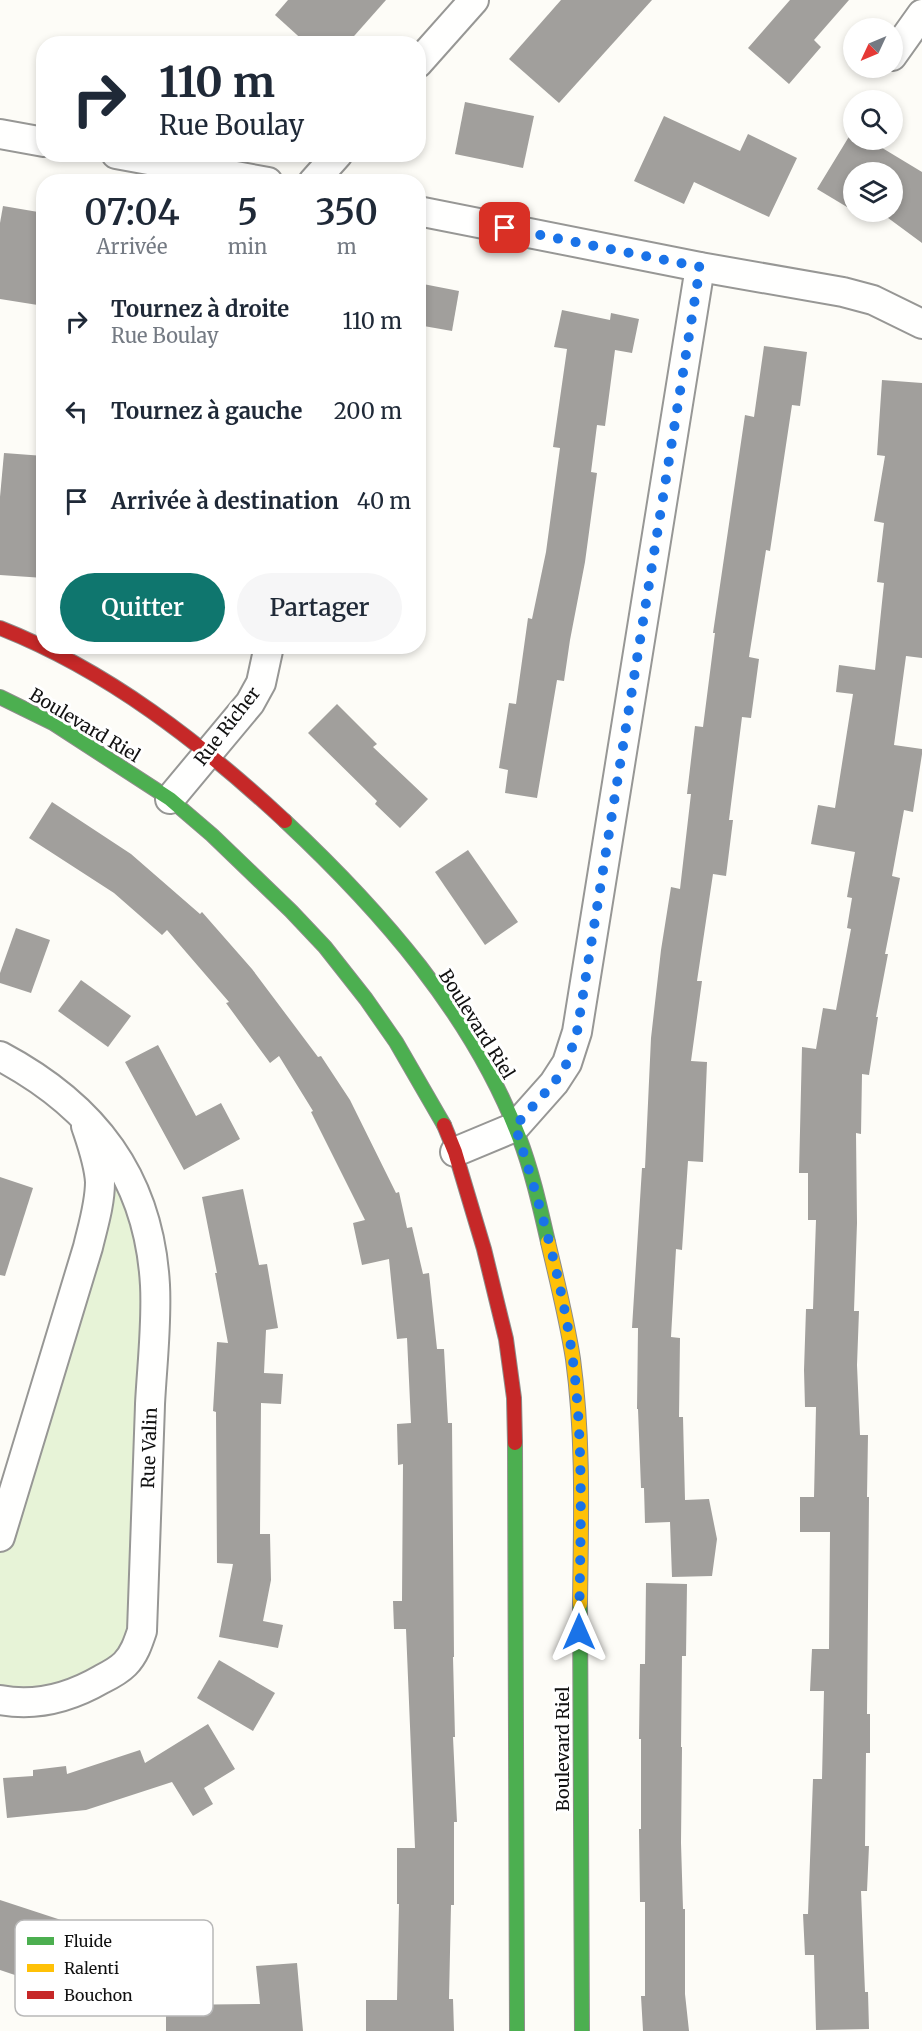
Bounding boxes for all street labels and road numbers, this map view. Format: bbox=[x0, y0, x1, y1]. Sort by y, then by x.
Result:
street label: Rue Richer bbox=[189, 682, 265, 770]
street label: Boulevard Riel bbox=[25, 683, 145, 767]
street label: Boulevard Riel bbox=[434, 965, 520, 1083]
street label: Rue Valin bbox=[136, 1407, 162, 1489]
street label: Boulevard Riel bbox=[551, 1686, 574, 1812]

